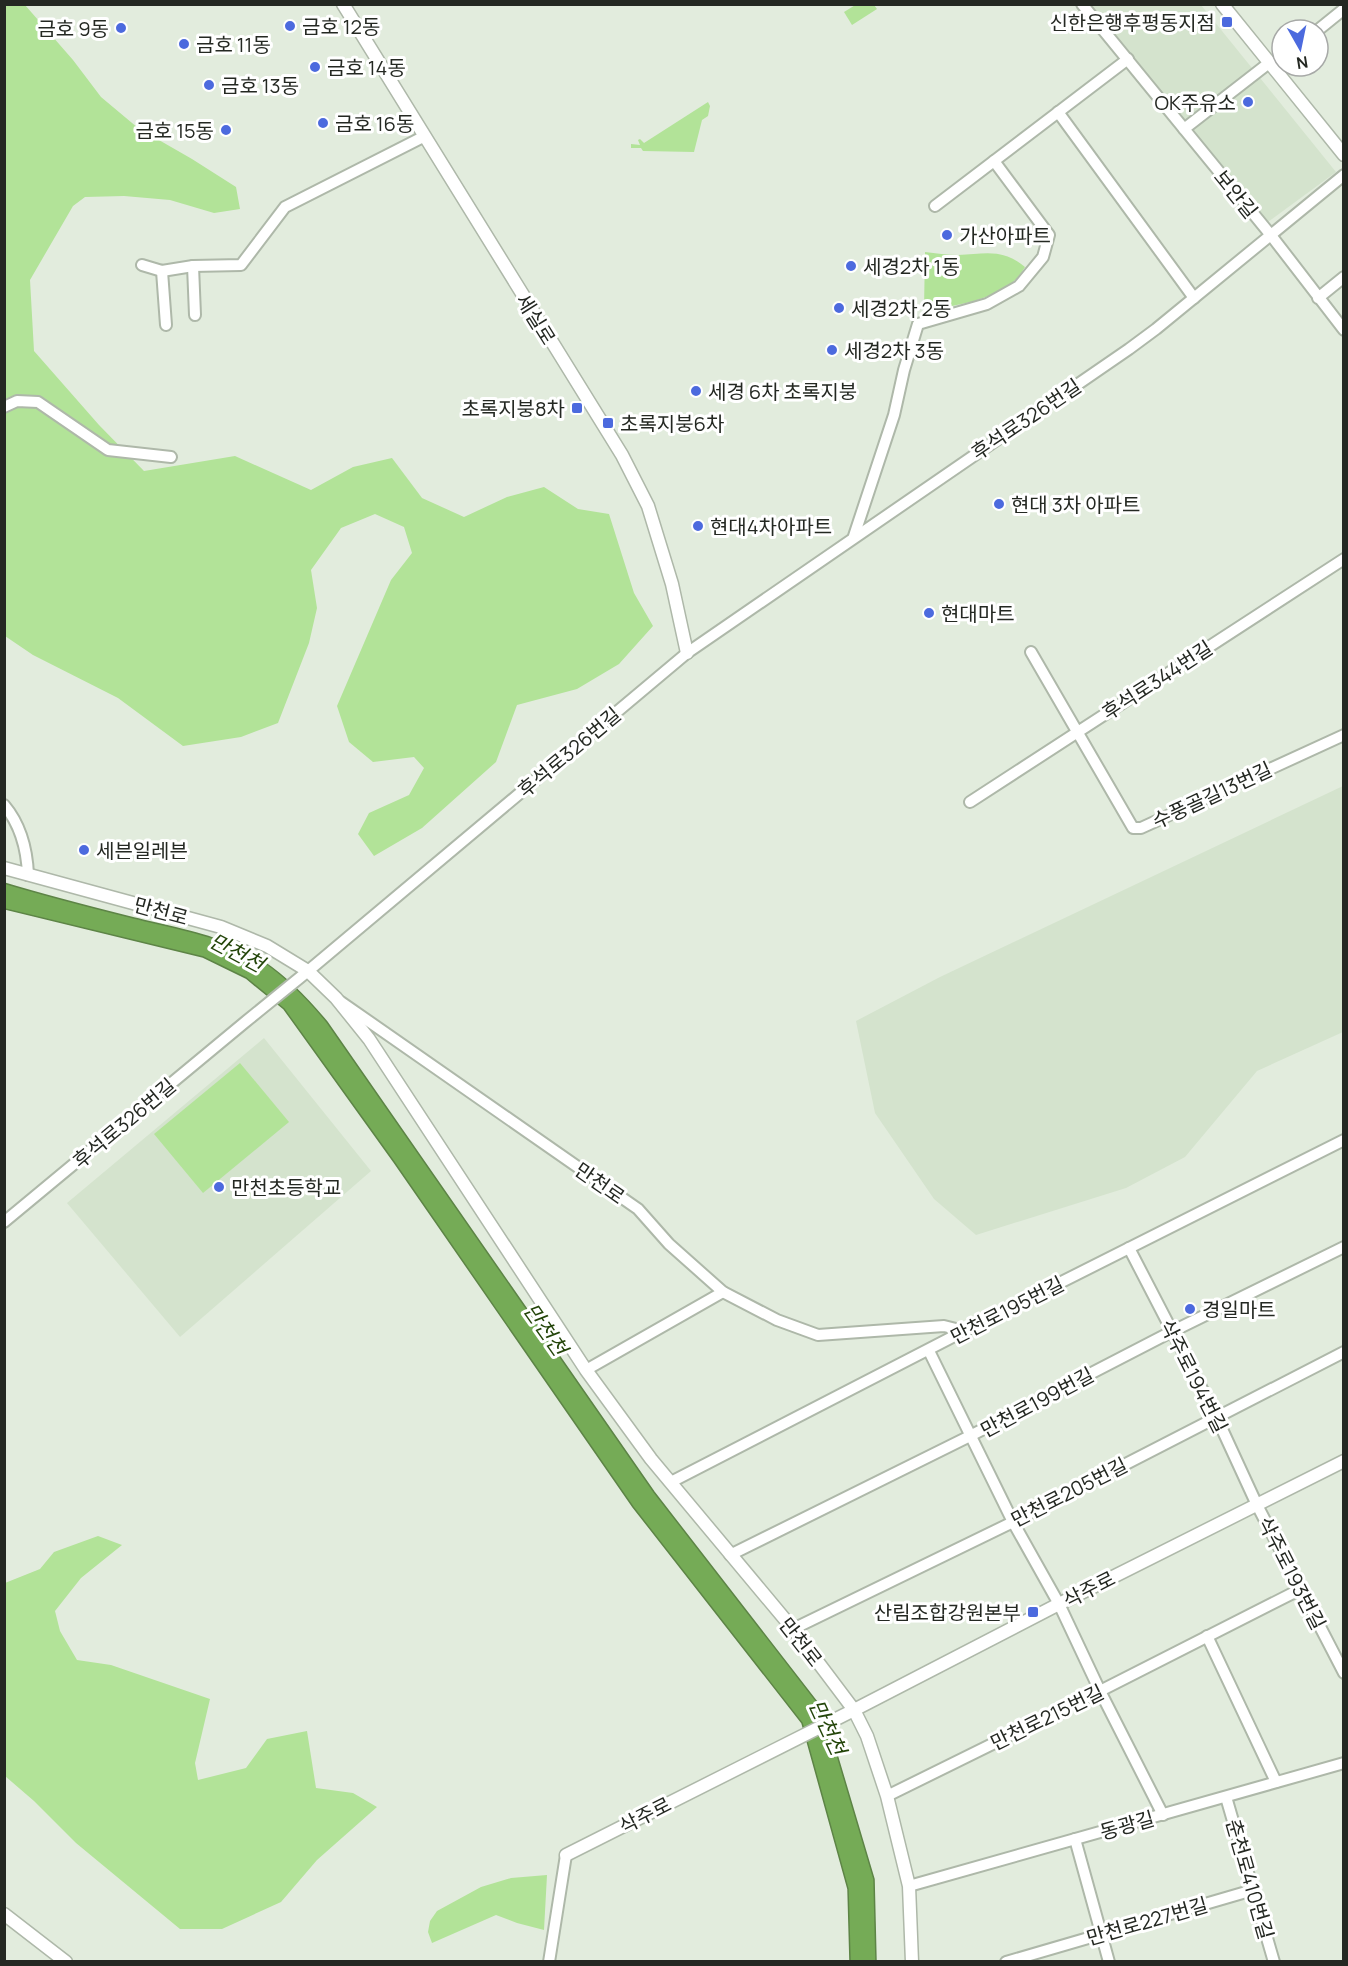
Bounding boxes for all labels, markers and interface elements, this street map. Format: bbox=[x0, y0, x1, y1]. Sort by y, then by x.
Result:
place label: 신한은행후평동지점 bbox=[1049, 9, 1215, 36]
place label: 금호 12동 bbox=[302, 13, 380, 40]
place label: 금호 9동 bbox=[37, 15, 109, 42]
marker: 신한은행후평동지점 bbox=[1220, 15, 1234, 29]
north arrow bbox=[1270, 18, 1330, 78]
marker: 금호 12동 bbox=[283, 19, 297, 33]
marker: 금호 9동 bbox=[114, 21, 128, 35]
place label: 금호 11동 bbox=[196, 31, 271, 58]
marker: 금호 11동 bbox=[177, 37, 191, 51]
text: N bbox=[1295, 51, 1310, 75]
place label: 금호 14동 bbox=[327, 54, 406, 81]
marker: 금호 14동 bbox=[308, 60, 322, 74]
place label: 금호 13동 bbox=[221, 72, 299, 99]
marker: 금호 13동 bbox=[202, 78, 216, 92]
place label: OK주유소 bbox=[1154, 89, 1236, 116]
marker: OK주유소 bbox=[1241, 95, 1255, 109]
place label: 금호 16동 bbox=[335, 110, 414, 137]
marker: 금호 16동 bbox=[316, 116, 330, 130]
place label: 금호 15동 bbox=[135, 117, 214, 144]
marker: 금호 15동 bbox=[219, 123, 233, 137]
street label: 보안길 bbox=[1208, 164, 1264, 224]
place label: 가산아파트 bbox=[959, 222, 1051, 249]
marker: 가산아파트 bbox=[940, 228, 954, 242]
place label: 세경2차 1동 bbox=[863, 253, 960, 280]
marker: 세경2차 1동 bbox=[844, 259, 858, 273]
street label: 세실로 bbox=[510, 288, 562, 350]
place label: 세경2차 2동 bbox=[851, 295, 951, 322]
marker: 세경2차 2동 bbox=[832, 301, 846, 315]
place label: 세경2차 3동 bbox=[844, 337, 944, 364]
marker: 세경2차 3동 bbox=[825, 343, 839, 357]
street label: 후석로326번길 bbox=[966, 372, 1086, 466]
place label: 세경 6차 초록지붕 bbox=[708, 378, 857, 405]
marker: 세경 6차 초록지붕 bbox=[689, 384, 703, 398]
place label: 초록지붕8차 bbox=[461, 395, 565, 422]
marker: 초록지붕8차 bbox=[570, 401, 584, 415]
place label: 초록지붕6차 bbox=[620, 410, 724, 437]
marker: 초록지붕6차 bbox=[601, 416, 615, 430]
place label: 현대 3차 아파트 bbox=[1011, 491, 1140, 518]
marker: 현대 3차 아파트 bbox=[992, 497, 1006, 511]
place label: 현대4차아파트 bbox=[710, 513, 832, 540]
marker: 현대4차아파트 bbox=[691, 519, 705, 533]
place label: 현대마트 bbox=[941, 600, 1015, 627]
marker: 현대마트 bbox=[922, 606, 936, 620]
street label: 후석로344번길 bbox=[1096, 634, 1218, 726]
street label: 후석로326번길 bbox=[512, 701, 626, 803]
street label: 수풍골길13번길 bbox=[1148, 755, 1276, 835]
place label: 세븐일레븐 bbox=[96, 837, 188, 864]
marker: 세븐일레븐 bbox=[77, 843, 91, 857]
street label: 만천로 bbox=[131, 891, 191, 931]
water label: 만천천 bbox=[205, 926, 272, 979]
street label: 후석로326번길 bbox=[67, 1072, 181, 1174]
street label: 만천로 bbox=[570, 1156, 630, 1210]
place label: 만천초등학교 bbox=[231, 1174, 341, 1201]
marker: 만천초등학교 bbox=[212, 1180, 226, 1194]
street label: 만천로195번길 bbox=[946, 1270, 1068, 1350]
place label: 경일마트 bbox=[1202, 1296, 1276, 1323]
water label: 만천천 bbox=[518, 1297, 576, 1363]
marker: 경일마트 bbox=[1183, 1302, 1197, 1316]
street label: 삭주로194번길 bbox=[1154, 1315, 1234, 1437]
street label: 만천로199번길 bbox=[976, 1361, 1098, 1443]
street label: 만천로205번길 bbox=[1006, 1451, 1132, 1533]
street label: 삭주로193번길 bbox=[1252, 1512, 1332, 1634]
street label: 삭주로 bbox=[1058, 1564, 1120, 1614]
place label: 산림조합강원본부 bbox=[874, 1599, 1021, 1626]
marker: 산림조합강원본부 bbox=[1026, 1605, 1040, 1619]
street label: 만천로 bbox=[773, 1612, 829, 1672]
street label: 만천로215번길 bbox=[986, 1678, 1108, 1756]
water label: 만천천 bbox=[803, 1695, 854, 1762]
street label: 삭주로 bbox=[614, 1790, 676, 1840]
street label: 동광길 bbox=[1097, 1804, 1157, 1846]
street label: 춘천로410번길 bbox=[1220, 1816, 1280, 1942]
street label: 만천로227번길 bbox=[1083, 1891, 1211, 1951]

